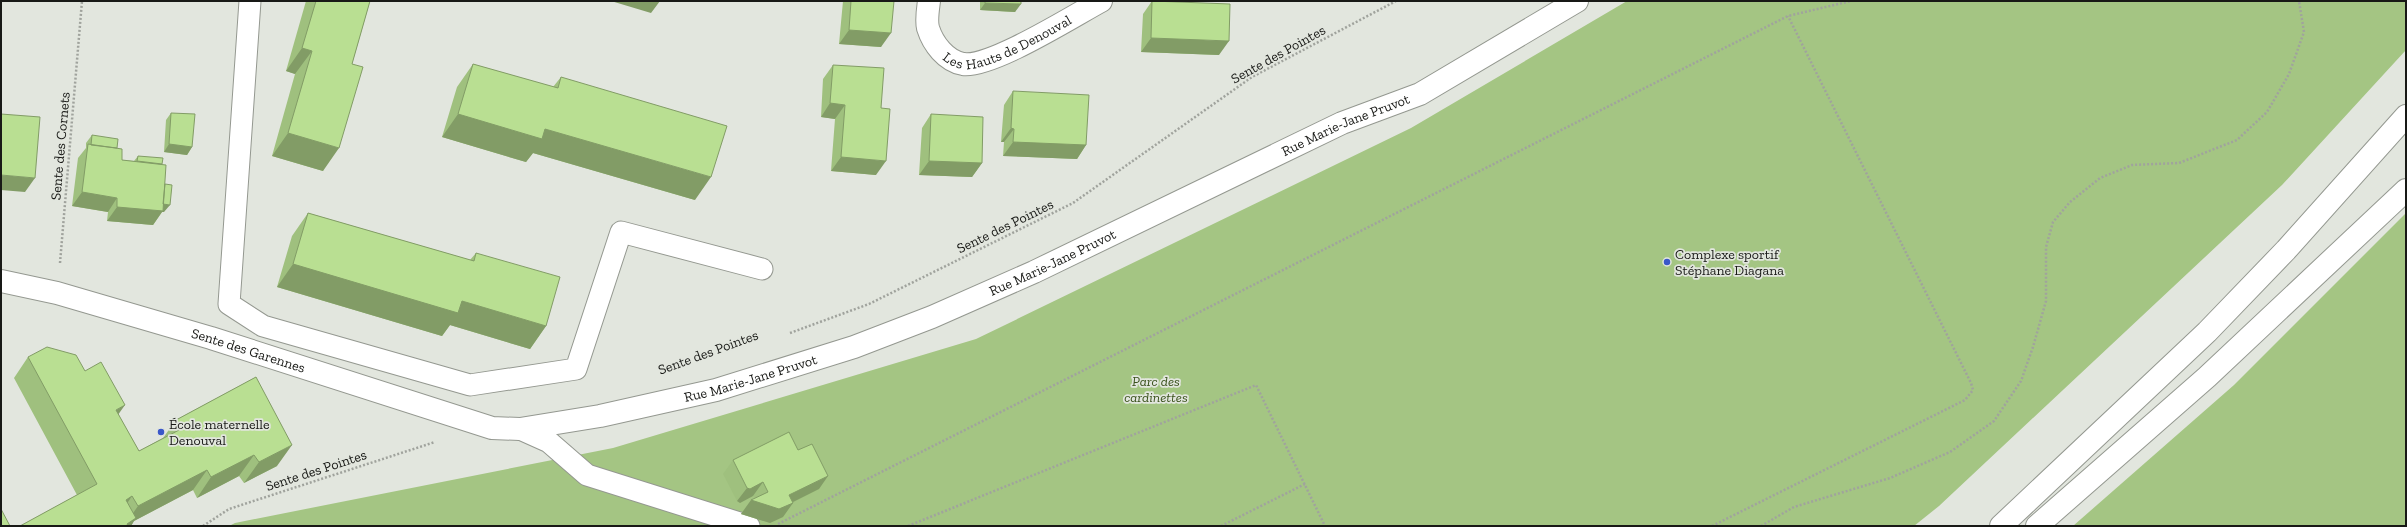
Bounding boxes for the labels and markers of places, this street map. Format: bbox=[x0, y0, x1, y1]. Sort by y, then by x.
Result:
place label: Complexe sportif Stéphane Diagana bbox=[1675, 246, 1784, 279]
marker: Complexe sportif Stéphane Diagana bbox=[1662, 257, 1672, 267]
place label: École maternelle Denouval bbox=[169, 416, 270, 449]
marker: École maternelle Denouval bbox=[156, 427, 166, 437]

